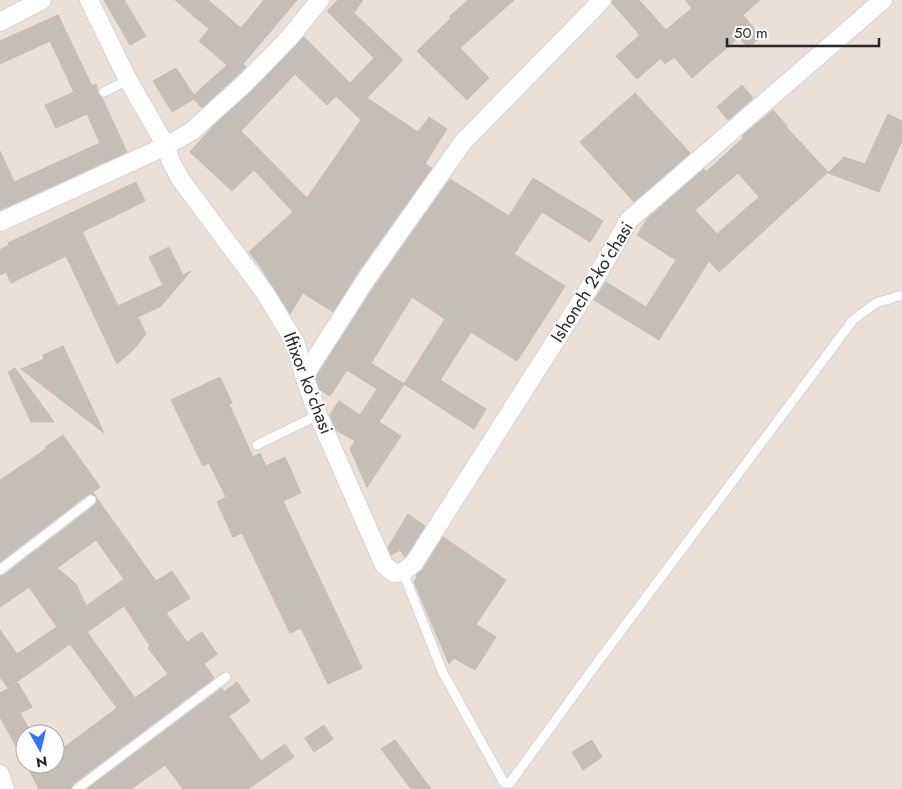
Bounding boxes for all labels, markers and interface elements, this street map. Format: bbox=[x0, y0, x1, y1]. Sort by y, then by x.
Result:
scale bar bbox=[727, 15, 880, 47]
text: 50 m bbox=[734, 22, 768, 44]
street label: Ishonch 2-koʻchasi bbox=[544, 217, 640, 347]
street label: Iftixor koʻchasi bbox=[277, 328, 339, 438]
north arrow bbox=[15, 724, 65, 774]
text: N bbox=[35, 751, 49, 773]

